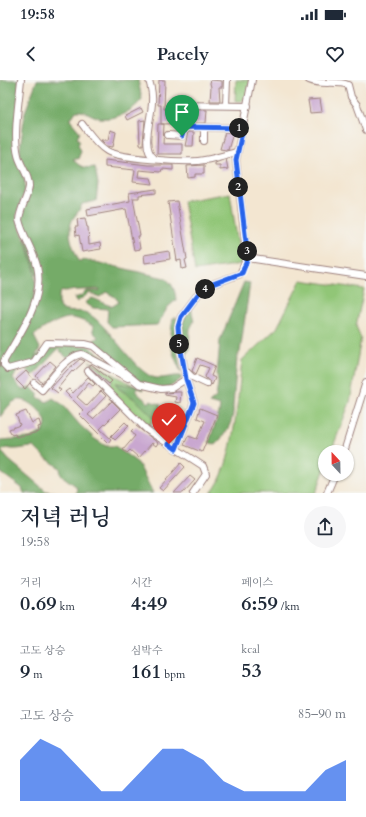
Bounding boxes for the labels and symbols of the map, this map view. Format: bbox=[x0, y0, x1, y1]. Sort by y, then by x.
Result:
pin bbox=[165, 95, 199, 136]
pin: 1 bbox=[229, 118, 249, 138]
pin: 2 bbox=[228, 177, 248, 197]
pin: 3 bbox=[237, 241, 257, 261]
pin: 4 bbox=[195, 279, 215, 299]
pin: 5 bbox=[169, 334, 189, 354]
pin bbox=[152, 403, 186, 444]
north arrow bbox=[318, 445, 354, 481]

